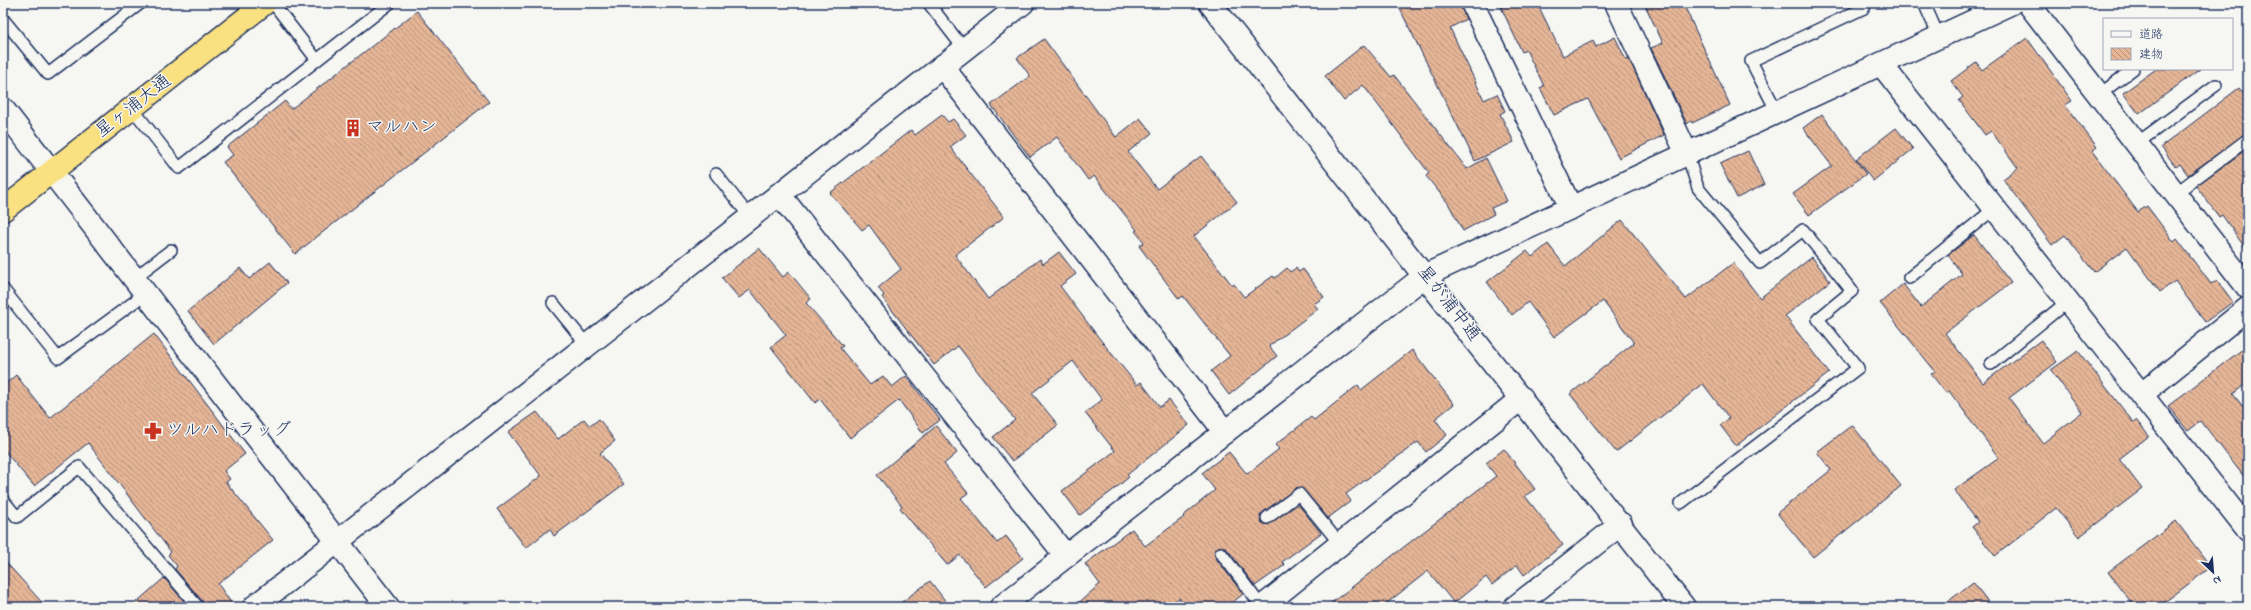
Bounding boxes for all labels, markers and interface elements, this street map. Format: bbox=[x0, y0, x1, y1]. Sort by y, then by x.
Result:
legend bbox=[2103, 18, 2233, 70]
text: 道路 bbox=[2139, 26, 2163, 44]
text: 建物 bbox=[2139, 46, 2163, 64]
street label: 星ヶ浦大通 bbox=[91, 69, 177, 145]
place label: マルハン bbox=[366, 115, 437, 141]
building icon: マルハン bbox=[343, 118, 363, 138]
street label: 星が浦中通 bbox=[1410, 261, 1486, 347]
place label: ツルハドラッグ bbox=[166, 418, 291, 444]
pharmacy icon: ツルハドラッグ bbox=[143, 421, 163, 441]
north arrow bbox=[2193, 552, 2233, 592]
text: N bbox=[2210, 571, 2224, 589]

